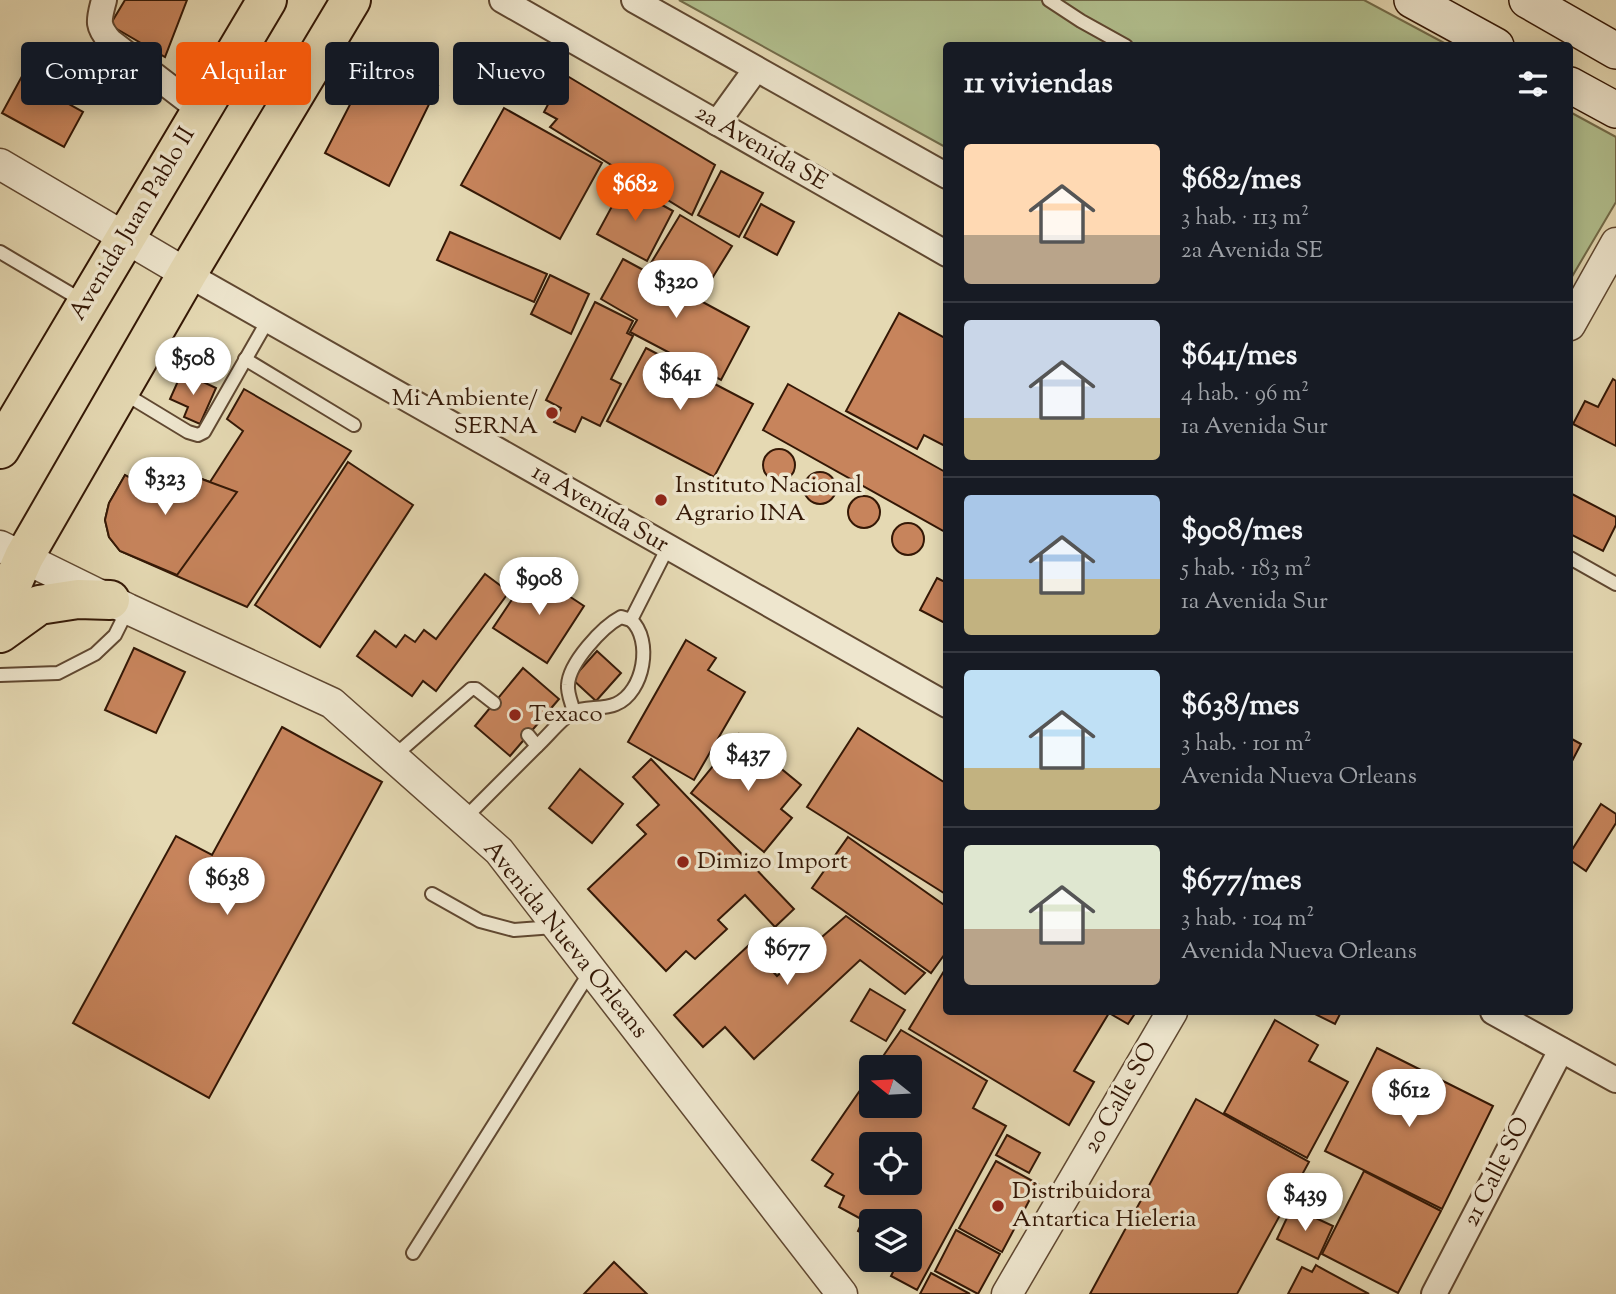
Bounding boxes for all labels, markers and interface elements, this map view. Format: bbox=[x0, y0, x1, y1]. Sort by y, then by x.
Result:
chip: Comprar bbox=[21, 42, 162, 105]
chip: Alquilar bbox=[176, 42, 311, 105]
chip: Filtros bbox=[325, 42, 439, 105]
chip: Nuevo bbox=[453, 42, 569, 105]
text: 11 viviendas bbox=[964, 63, 1113, 106]
icon: filters bbox=[1514, 65, 1552, 103]
street label: 2a Avenida SE bbox=[688, 96, 834, 200]
street label: Avenida Juan Pablo II bbox=[62, 121, 204, 327]
text: $682/mes bbox=[1181, 159, 1301, 202]
pin: $682 bbox=[594, 164, 676, 223]
text: $682 bbox=[612, 169, 658, 202]
icon: home bbox=[1020, 172, 1104, 256]
text: 3 hab. · 113 m² bbox=[1181, 202, 1309, 235]
text: 2a Avenida SE bbox=[1181, 235, 1323, 268]
pin: $320 bbox=[635, 260, 717, 320]
text: $320 bbox=[654, 266, 698, 299]
text: $641/mes bbox=[1181, 335, 1297, 378]
pin: $508 bbox=[152, 338, 234, 397]
text: $508 bbox=[171, 343, 215, 376]
icon: home bbox=[1020, 348, 1104, 432]
pin: $641 bbox=[639, 352, 721, 412]
text: $641 bbox=[659, 358, 701, 391]
text: 4 hab. · 96 m² bbox=[1181, 378, 1309, 411]
place label: Mi Ambiente/ SERNA bbox=[392, 382, 539, 444]
marker: Mi Ambiente/ SERNA bbox=[544, 405, 560, 421]
text: 1a Avenida Sur bbox=[1181, 411, 1328, 444]
street label: 1a Avenida Sur bbox=[525, 456, 675, 562]
pin: $323 bbox=[124, 458, 206, 517]
text: $323 bbox=[144, 463, 186, 496]
place label: Instituto Nacional Agrario INA bbox=[675, 469, 863, 531]
marker: Instituto Nacional Agrario INA bbox=[653, 492, 669, 508]
text: $908/mes bbox=[1181, 510, 1303, 553]
icon: home bbox=[1020, 523, 1104, 607]
text: 5 hab. · 183 m² bbox=[1181, 553, 1311, 586]
pin: $908 bbox=[498, 558, 580, 617]
text: $908 bbox=[515, 563, 563, 596]
text: 1a Avenida Sur bbox=[1181, 586, 1328, 619]
text: $638/mes bbox=[1181, 685, 1299, 728]
place label: Texaco bbox=[529, 698, 603, 732]
icon: home bbox=[1020, 698, 1104, 782]
marker: Texaco bbox=[507, 707, 523, 723]
text: 3 hab. · 101 m² bbox=[1181, 728, 1311, 761]
pin: $437 bbox=[707, 734, 789, 793]
text: $437 bbox=[726, 739, 770, 772]
text: Avenida Nueva Orleans bbox=[1181, 761, 1417, 794]
street label: Avenida Nueva Orleans bbox=[474, 834, 656, 1046]
place label: Dimizo Import bbox=[697, 845, 848, 879]
marker: Dimizo Import bbox=[675, 854, 691, 870]
pin: $638 bbox=[186, 858, 268, 917]
text: $677/mes bbox=[1181, 860, 1301, 903]
text: $638 bbox=[205, 863, 249, 896]
icon: home bbox=[1020, 873, 1104, 957]
text: 3 hab. · 104 m² bbox=[1181, 903, 1314, 936]
pin: $677 bbox=[746, 928, 828, 987]
text: $677 bbox=[764, 933, 810, 966]
text: Avenida Nueva Orleans bbox=[1181, 936, 1417, 969]
street label: 20 Calle SO bbox=[1075, 1036, 1167, 1160]
north arrow bbox=[859, 1055, 922, 1118]
map controls bbox=[859, 1055, 922, 1272]
pin: $612 bbox=[1368, 1070, 1450, 1129]
text: $612 bbox=[1388, 1075, 1430, 1108]
street label: 21 Calle SO bbox=[1455, 1111, 1539, 1233]
button: locate bbox=[859, 1132, 922, 1195]
pin: $439 bbox=[1264, 1174, 1346, 1233]
place label: Distribuidora Antartica Hieleria bbox=[1012, 1175, 1197, 1237]
text: $439 bbox=[1283, 1179, 1327, 1212]
marker: Distribuidora Antartica Hieleria bbox=[990, 1198, 1006, 1214]
button: layers bbox=[859, 1209, 922, 1272]

